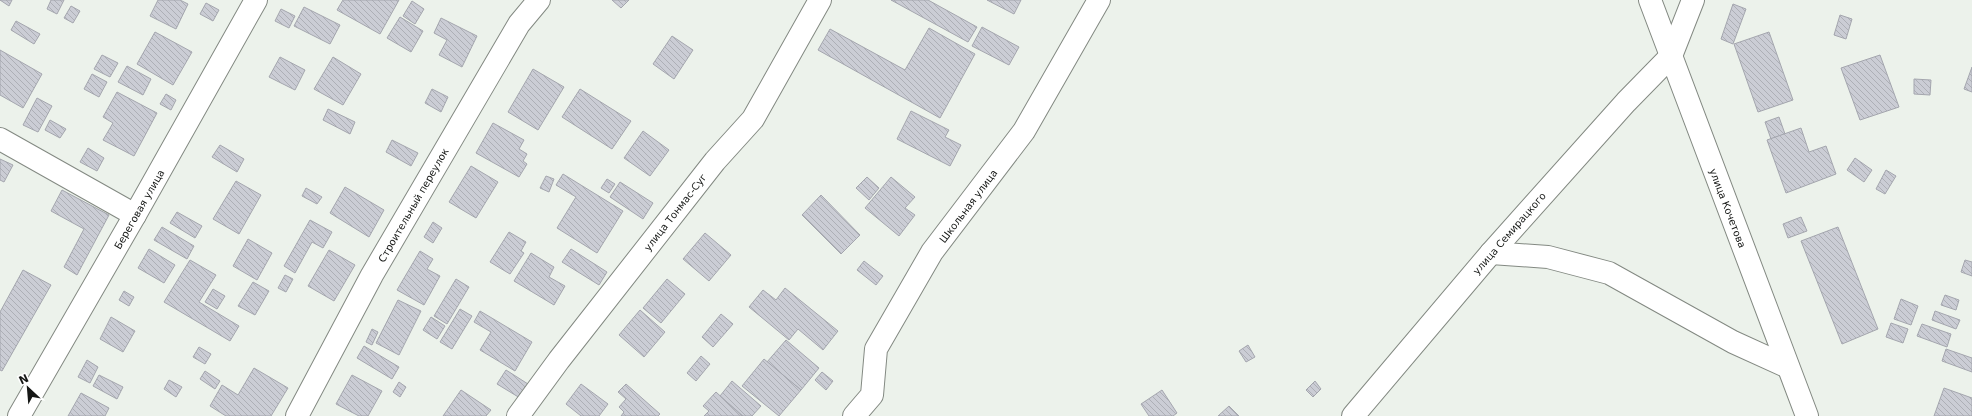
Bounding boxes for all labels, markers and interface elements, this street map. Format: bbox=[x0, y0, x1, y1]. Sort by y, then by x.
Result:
street label: Строительный переулок bbox=[376, 146, 451, 264]
street label: улица Кочетова bbox=[1707, 167, 1748, 249]
street label: Береговая улица bbox=[112, 168, 167, 251]
street label: Школьная улица bbox=[937, 168, 999, 245]
street label: улица Тонмас-Суг bbox=[642, 172, 709, 253]
street label: улица Семирацкого bbox=[1471, 190, 1548, 277]
north arrow bbox=[8, 368, 48, 408]
text: N bbox=[17, 372, 31, 387]

